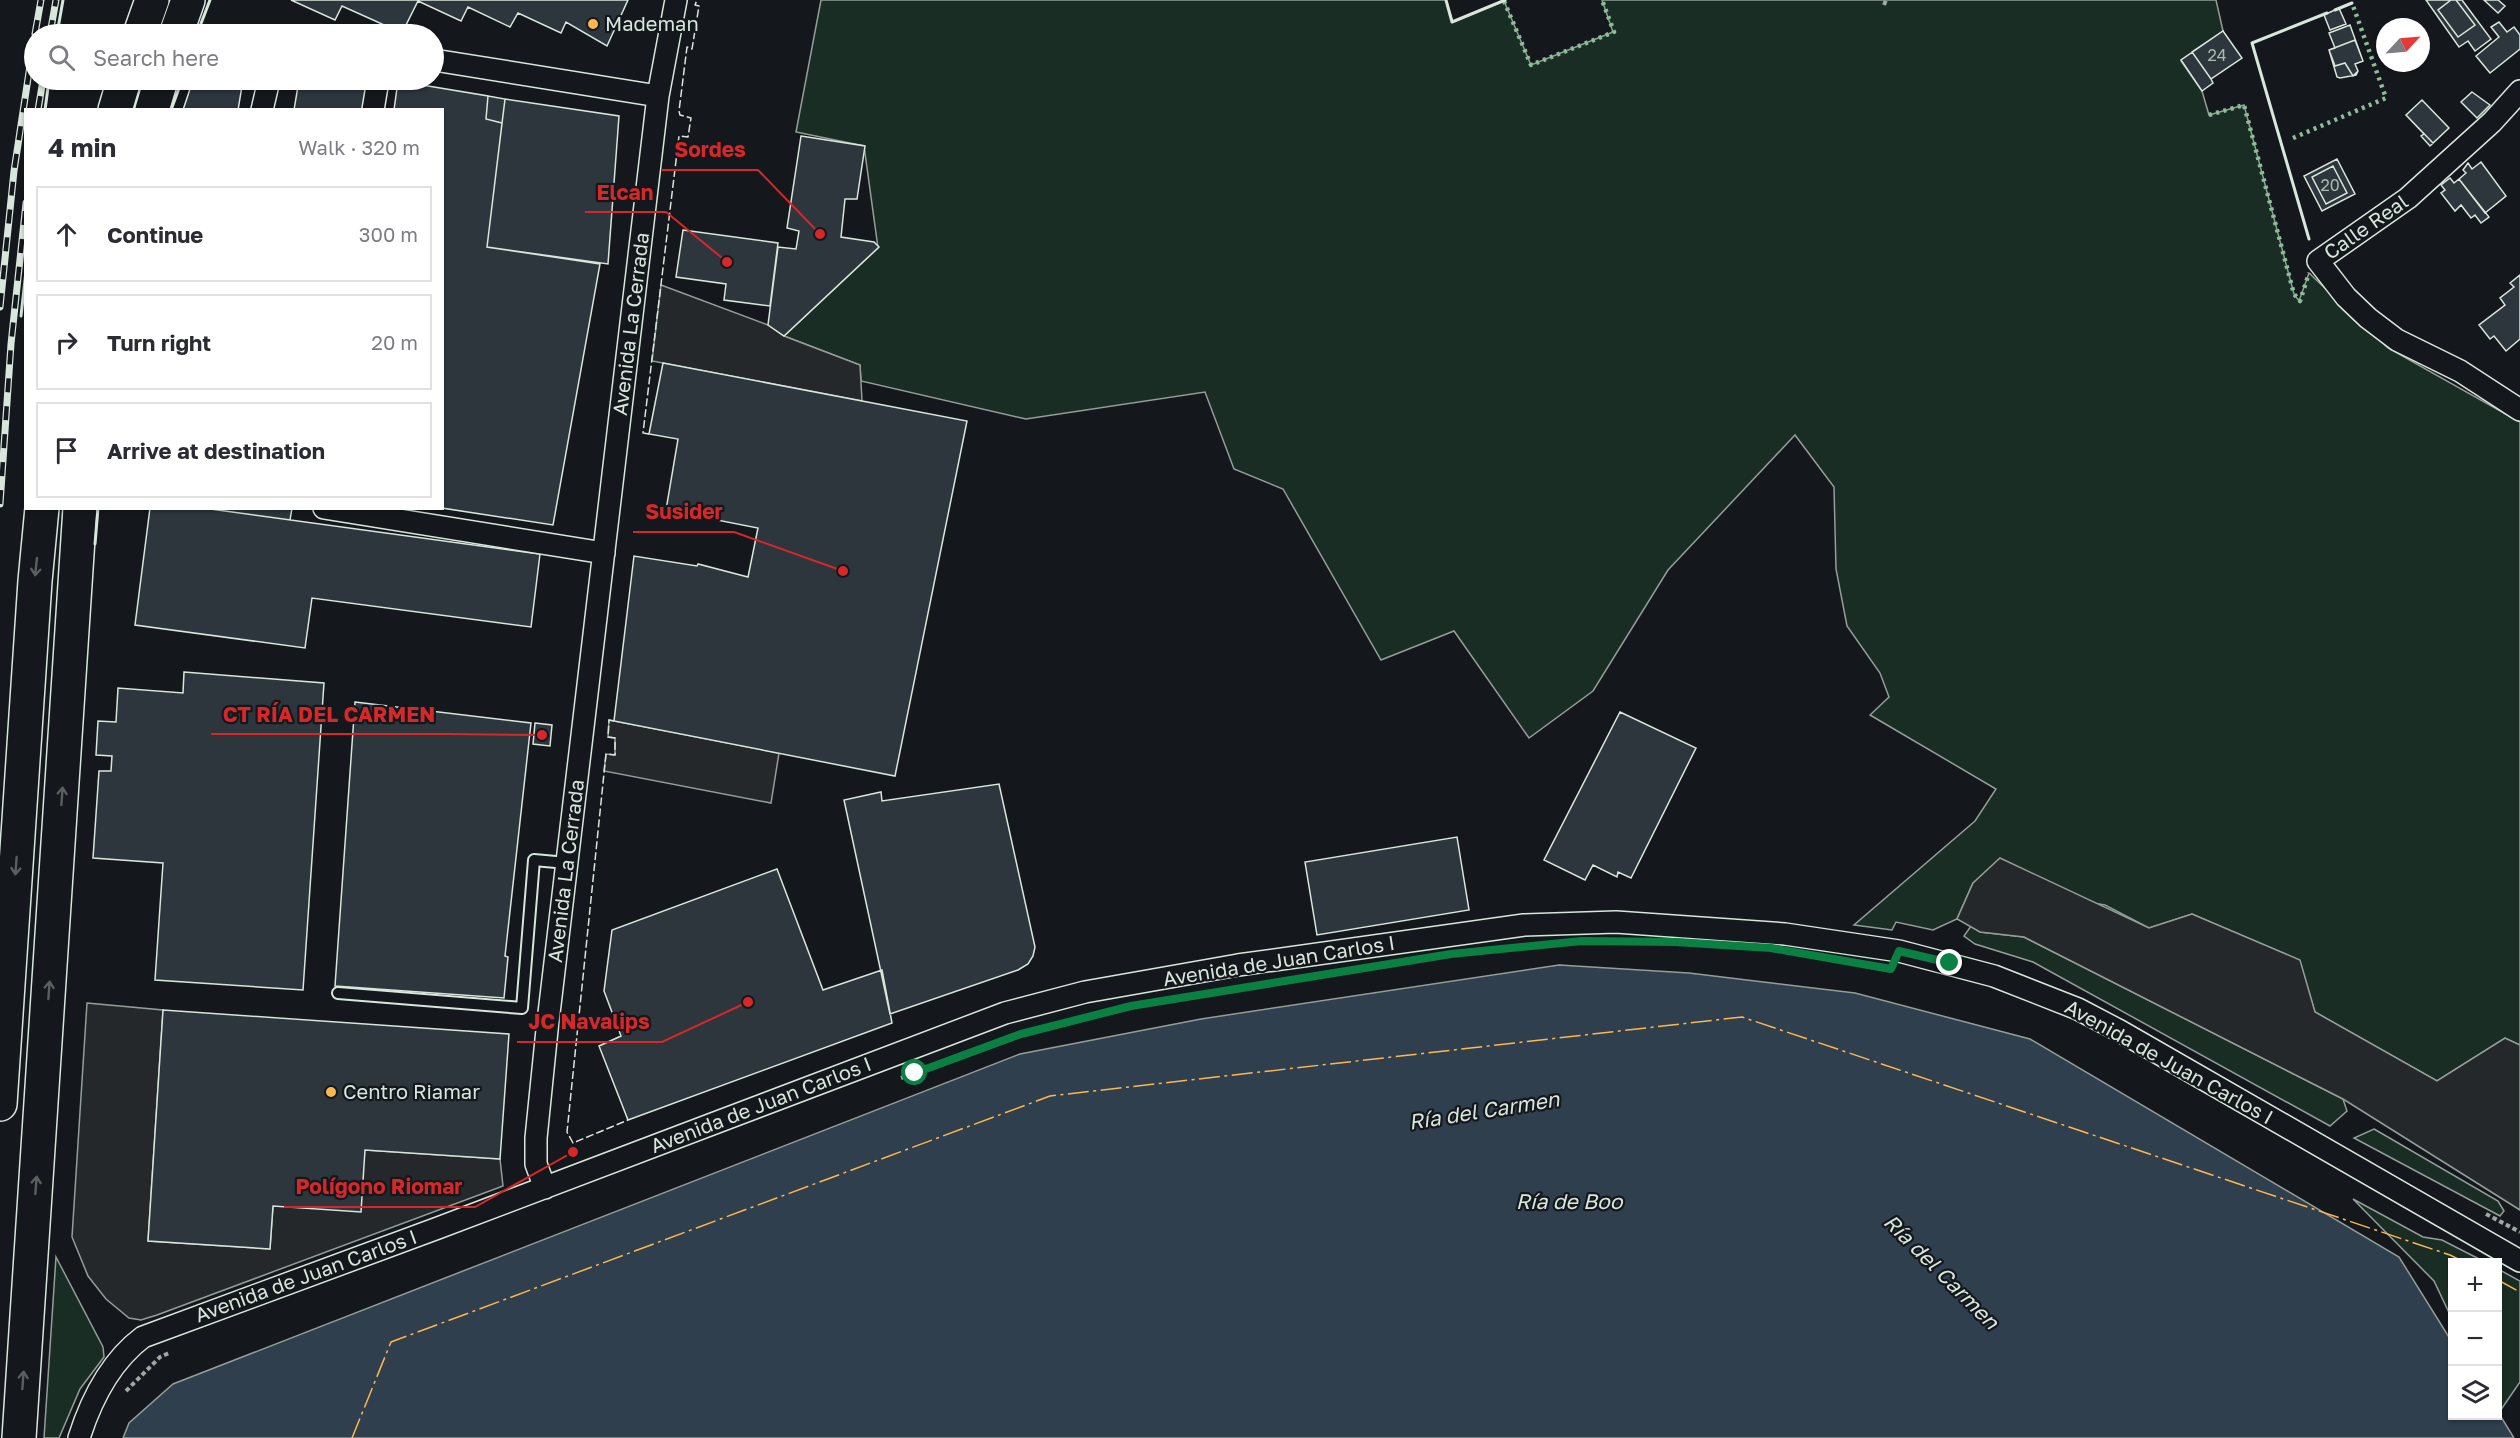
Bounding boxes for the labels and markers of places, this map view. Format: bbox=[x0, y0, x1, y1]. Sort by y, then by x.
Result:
place label: Mademan bbox=[605, 11, 699, 35]
marker: Mademan bbox=[586, 17, 600, 31]
callout: Sordes bbox=[662, 131, 758, 170]
callout: Elcan bbox=[585, 173, 666, 212]
callout: Susider bbox=[633, 493, 734, 532]
callout: CT RÍA DEL CARMEN bbox=[211, 695, 447, 734]
callout: JC Navalips bbox=[517, 1003, 662, 1042]
place label: Centro Riamar bbox=[343, 1079, 480, 1103]
marker: Centro Riamar bbox=[324, 1085, 338, 1099]
callout: Polígono Riomar bbox=[284, 1168, 475, 1207]

